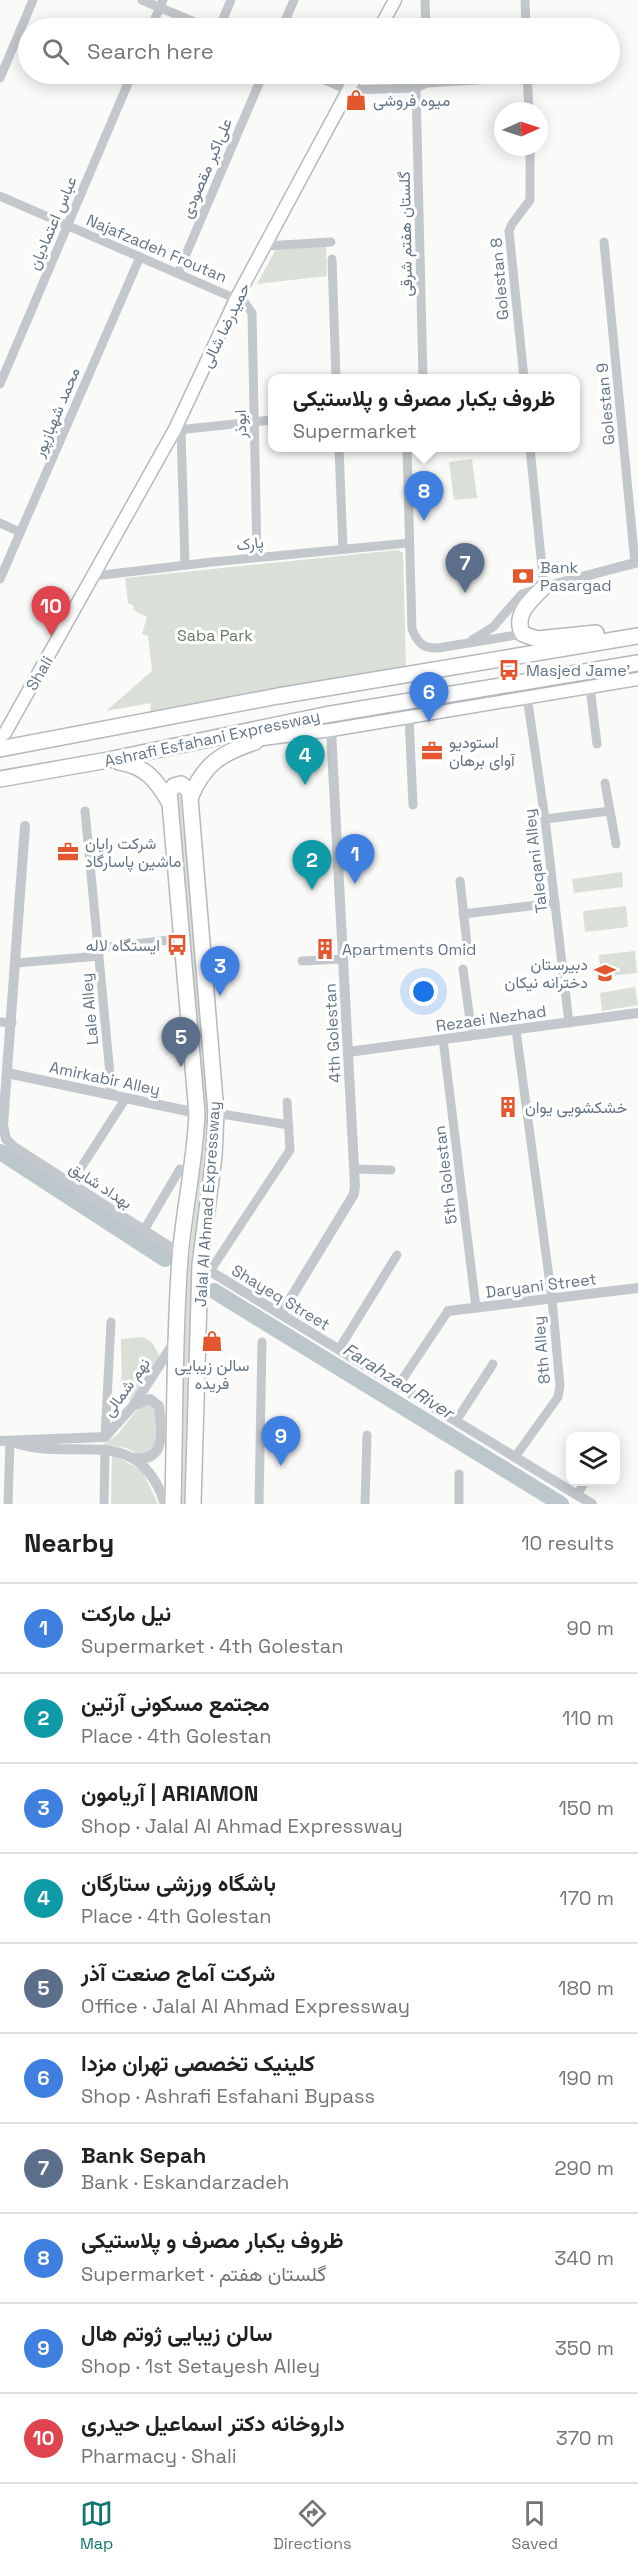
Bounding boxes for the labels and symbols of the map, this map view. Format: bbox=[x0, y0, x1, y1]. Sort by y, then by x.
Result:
shop icon: میوه فروشی bbox=[344, 88, 368, 112]
place label: میوه فروشی bbox=[373, 90, 450, 111]
north arrow bbox=[494, 102, 548, 156]
street label: علی‌اکبر مقصودی bbox=[176, 115, 237, 221]
street label: گلستان هفتم شرقی bbox=[394, 171, 417, 297]
street label: عباس اعتمادیان bbox=[23, 173, 82, 273]
street label: Najafzadeh Froutan bbox=[83, 209, 230, 288]
street label: Golestan 8 bbox=[485, 237, 514, 321]
street label: حمیدرضا شالی bbox=[196, 279, 255, 371]
street label: Golestan 9 bbox=[591, 362, 620, 446]
street label: محمد شهبازپور bbox=[28, 364, 86, 462]
street label: ابوذر bbox=[230, 409, 251, 440]
pin: 8 bbox=[404, 472, 444, 521]
street label: پارک bbox=[235, 532, 265, 556]
pin: 7 bbox=[446, 544, 484, 593]
place label: Bank Pasargad bbox=[540, 557, 611, 596]
bank icon: Bank Pasargad bbox=[511, 564, 535, 588]
pin: 10 bbox=[32, 586, 70, 636]
park label: Saba Park bbox=[177, 625, 253, 646]
street label: Shali bbox=[21, 652, 58, 694]
bus stop icon: Masjed Jame' bbox=[497, 658, 521, 682]
place label: Masjed Jame' bbox=[526, 660, 630, 681]
pin: 6 bbox=[410, 672, 448, 722]
street label: Ashrafi Esfahani Expressway bbox=[102, 705, 322, 772]
place label: استودیو آوای برهان bbox=[449, 732, 516, 771]
pin: 4 bbox=[286, 736, 324, 785]
office icon: استودیو آوای برهان bbox=[420, 739, 444, 763]
street label: Taleqani Alley bbox=[519, 808, 552, 914]
place label: شرکت رایان ماشین پاسارگاد bbox=[85, 833, 181, 873]
pin: 1 bbox=[336, 834, 374, 884]
office icon: شرکت رایان ماشین پاسارگاد bbox=[56, 840, 80, 864]
pin: 2 bbox=[292, 840, 332, 890]
bus stop icon: ایستگاه لاله bbox=[165, 933, 189, 957]
place label: ایستگاه لاله bbox=[86, 935, 160, 956]
building icon: Apartments Omid bbox=[313, 937, 337, 961]
place label: Apartments Omid bbox=[342, 939, 476, 960]
pin: 3 bbox=[200, 946, 240, 996]
place label: دبیرستان دخترانه نیکان bbox=[505, 954, 588, 993]
school or university icon: دبیرستان دخترانه نیکان bbox=[593, 961, 617, 985]
street label: Lale Alley bbox=[76, 972, 103, 1046]
your location bbox=[409, 977, 438, 1006]
street label: 4th Golestan bbox=[319, 983, 346, 1083]
street label: Rezaei Nezhad bbox=[434, 1000, 548, 1037]
pin: 5 bbox=[162, 1018, 201, 1067]
street label: Amirkabir Alley bbox=[48, 1056, 162, 1100]
building icon: خشکشویی یوان bbox=[496, 1095, 520, 1119]
place label: خشکشویی یوان bbox=[525, 1097, 627, 1118]
street label: Jalal Al Ahmad Expressway bbox=[190, 1100, 225, 1308]
street label: 5th Golestan bbox=[429, 1124, 462, 1225]
street label: بهداد شایق bbox=[65, 1157, 136, 1214]
street label: Shayeq Street bbox=[228, 1260, 334, 1335]
street label: Daryani Street bbox=[484, 1268, 598, 1303]
street label: 8th Alley bbox=[528, 1315, 555, 1385]
shop icon: سالن زیبایی فریده bbox=[200, 1329, 224, 1353]
water label: Farahzad River bbox=[339, 1337, 460, 1425]
street label: نهم شمالی bbox=[98, 1354, 155, 1421]
place label: سالن زیبایی فریده bbox=[175, 1355, 249, 1394]
pin: 9 bbox=[262, 1416, 300, 1466]

